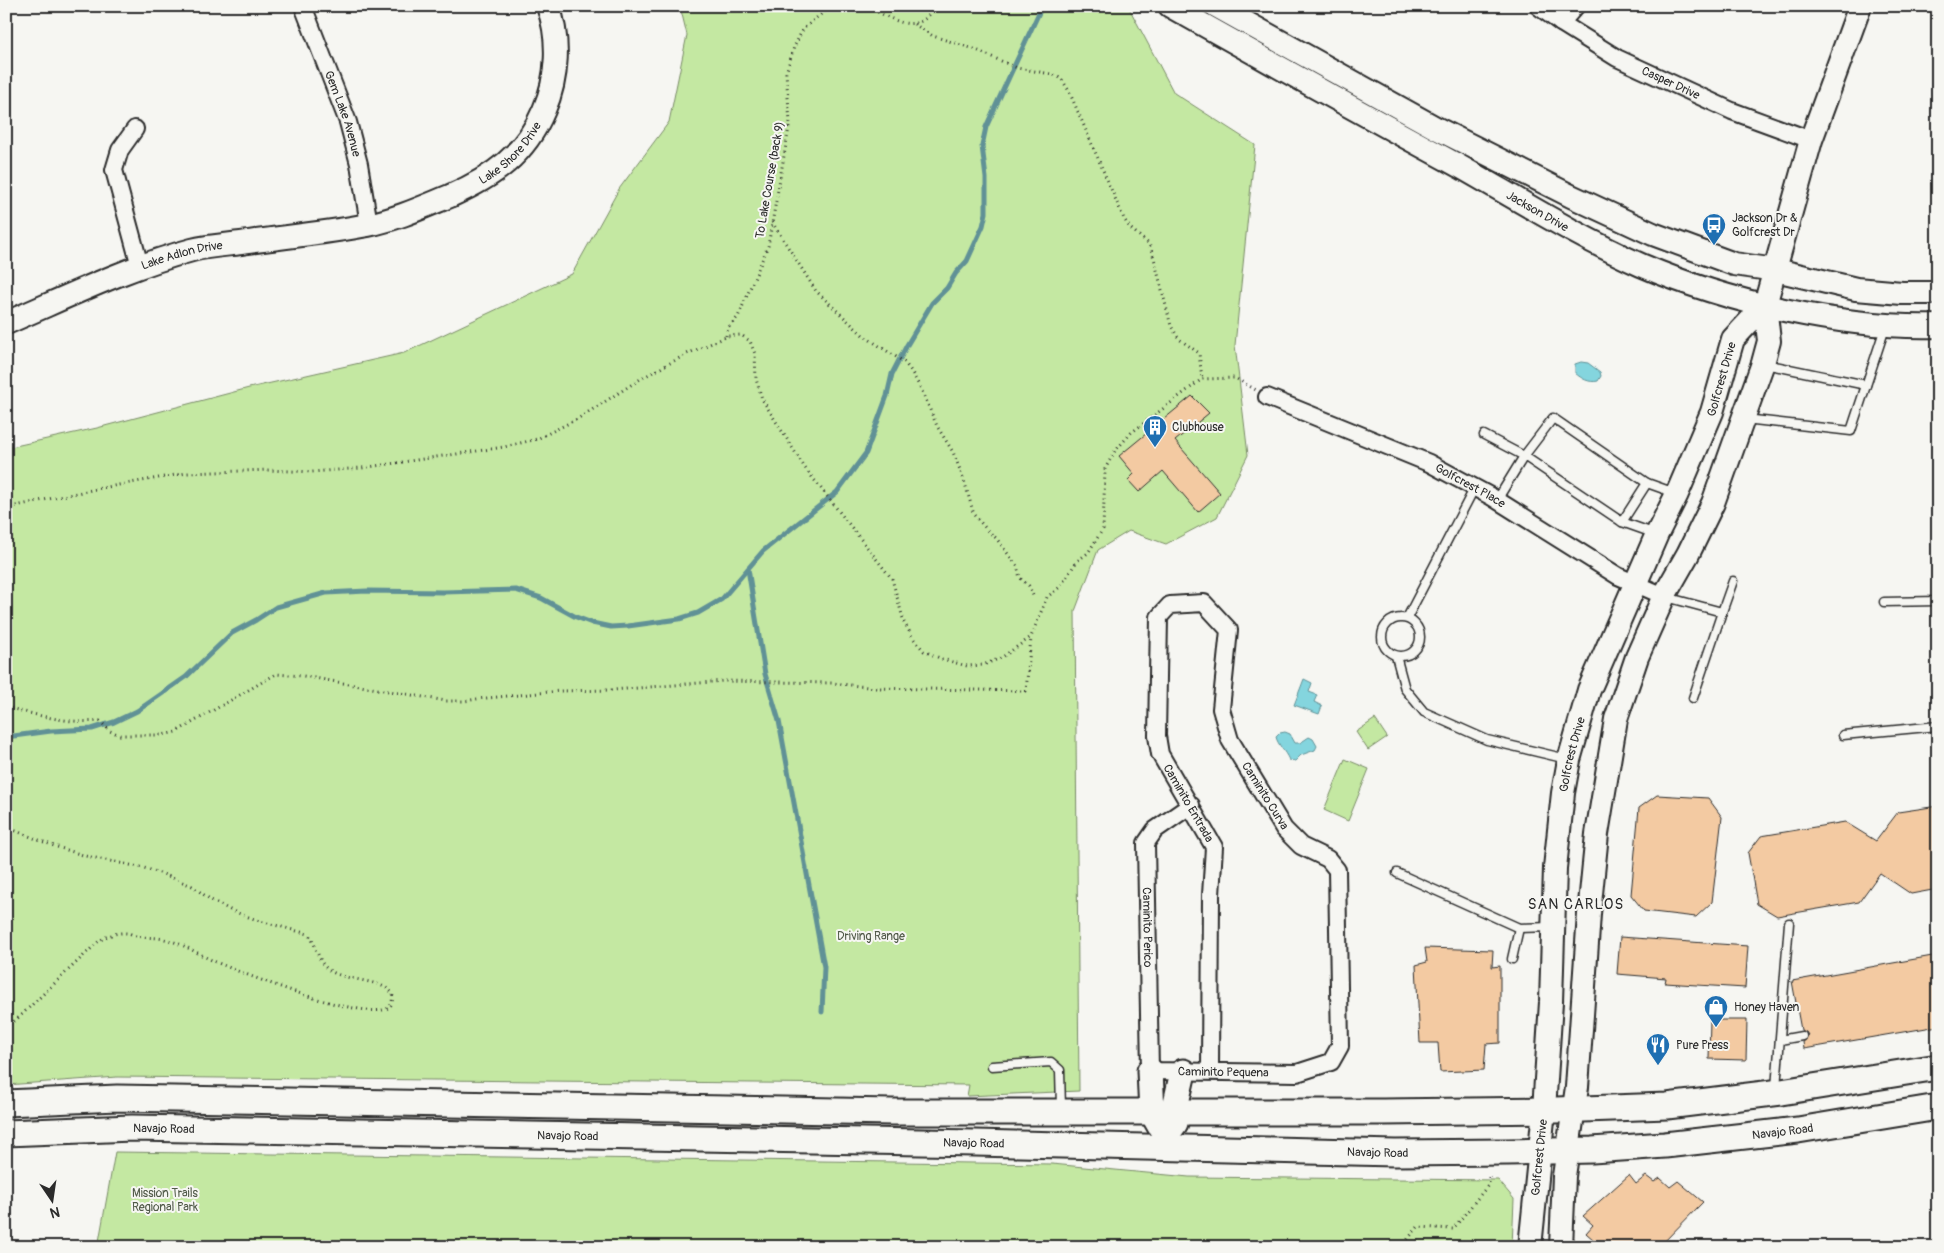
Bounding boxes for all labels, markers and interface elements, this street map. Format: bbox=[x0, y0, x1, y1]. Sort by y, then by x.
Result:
street label: Casper Drive bbox=[1639, 63, 1703, 103]
street label: Gem Lake Avenue bbox=[321, 69, 364, 158]
street label: Lake Shore Drive bbox=[476, 119, 545, 187]
street label: To Lake Course (back 9) bbox=[752, 120, 788, 240]
street label: Jackson Drive bbox=[1504, 187, 1571, 235]
place label: Jackson Dr & Golfcrest Dr bbox=[1732, 211, 1797, 240]
bus stop icon: Jackson Dr & Golfcrest Dr bbox=[1701, 212, 1727, 246]
street label: Lake Adlon Drive bbox=[139, 238, 223, 273]
street label: Golfcrest Drive bbox=[1703, 340, 1739, 419]
building icon: Clubhouse bbox=[1142, 414, 1168, 448]
place label: Clubhouse bbox=[1172, 420, 1224, 435]
street label: Golfcrest Place bbox=[1432, 460, 1508, 511]
street label: Golfcrest Drive bbox=[1556, 715, 1588, 793]
street label: Caminito Curva bbox=[1238, 759, 1292, 833]
street label: Caminito Entrada bbox=[1160, 761, 1217, 845]
street label: Caminito Perico bbox=[1139, 887, 1156, 968]
district label: SAN CARLOS bbox=[1528, 895, 1624, 914]
park label: Driving Range bbox=[837, 929, 905, 944]
shop icon: Honey Haven bbox=[1703, 994, 1729, 1028]
place label: Honey Haven bbox=[1734, 1000, 1800, 1015]
restaurant icon: Pure Press bbox=[1645, 1032, 1671, 1066]
place label: Pure Press bbox=[1676, 1038, 1729, 1053]
street label: Caminito Pequena bbox=[1178, 1064, 1269, 1080]
street label: Golfcrest Drive bbox=[1528, 1118, 1551, 1196]
street label: Navajo Road bbox=[1751, 1120, 1814, 1143]
street label: Navajo Road bbox=[133, 1121, 195, 1137]
street label: Navajo Road bbox=[537, 1128, 599, 1144]
street label: Navajo Road bbox=[943, 1135, 1005, 1151]
street label: Navajo Road bbox=[1347, 1144, 1409, 1161]
north arrow bbox=[28, 1176, 78, 1226]
park label: Mission Trails Regional Park bbox=[132, 1186, 199, 1215]
text: N bbox=[48, 1203, 61, 1222]

